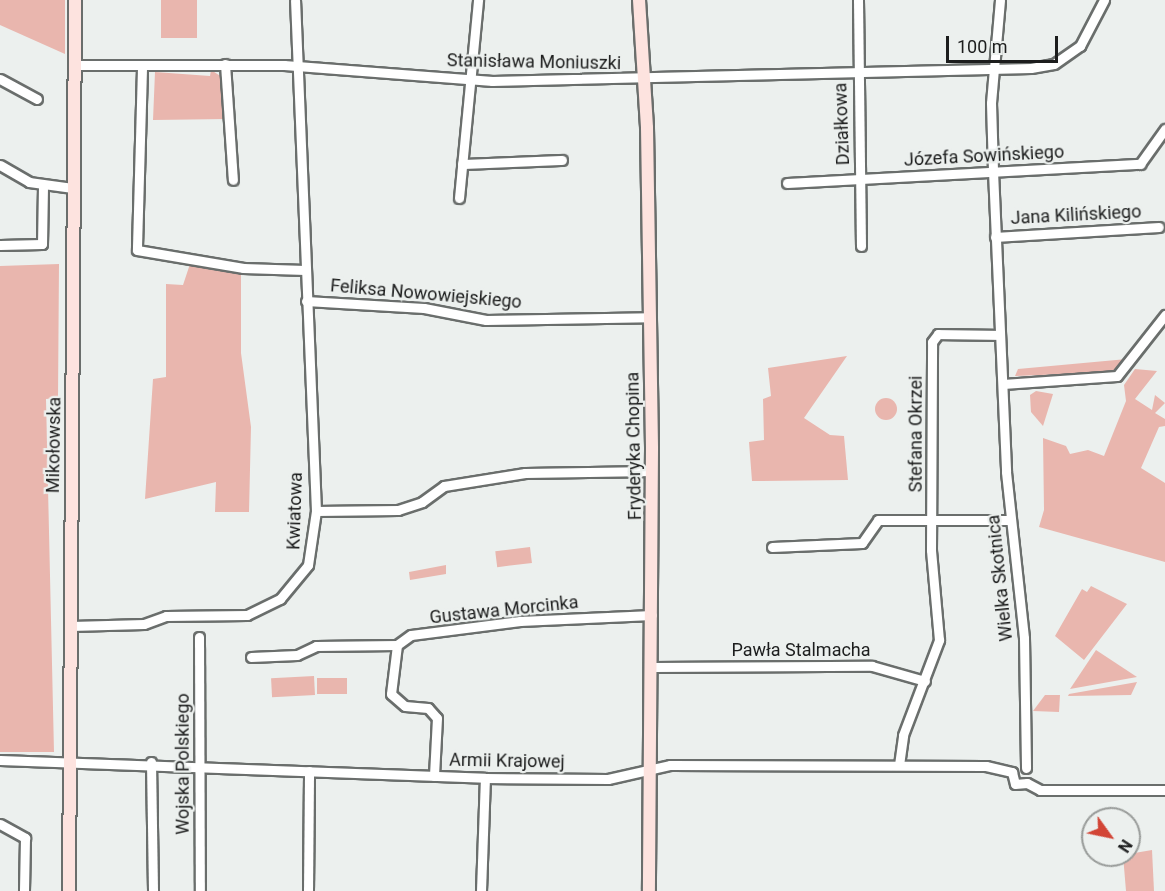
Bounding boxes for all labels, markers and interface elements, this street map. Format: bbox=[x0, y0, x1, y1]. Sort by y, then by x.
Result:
scale bar bbox=[949, 24, 1062, 62]
text: 100 m bbox=[957, 36, 1008, 57]
street label: Stanisława Moniuszki bbox=[447, 50, 621, 74]
street label: Działkowa bbox=[830, 82, 854, 166]
street label: Józefa Sowińskiego bbox=[903, 141, 1065, 171]
street label: Jana Kilińskiego bbox=[1010, 201, 1142, 229]
street label: Feliksa Nowowiejskiego bbox=[329, 275, 523, 313]
street label: Fryderyka Chopina bbox=[622, 372, 646, 520]
street label: Stefana Okrzei bbox=[905, 376, 927, 492]
street label: Mikołowska bbox=[42, 397, 66, 493]
street label: Kwiatowa bbox=[283, 472, 307, 550]
street label: Wielka Skotnica bbox=[983, 514, 1017, 642]
street label: Gustawa Morcinka bbox=[429, 591, 579, 629]
street label: Pawła Stalmacha bbox=[731, 639, 871, 661]
street label: Wojska Polskiego bbox=[172, 693, 194, 835]
street label: Armii Krajowej bbox=[449, 749, 565, 773]
north arrow bbox=[1081, 807, 1141, 867]
text: N bbox=[1114, 836, 1136, 856]

